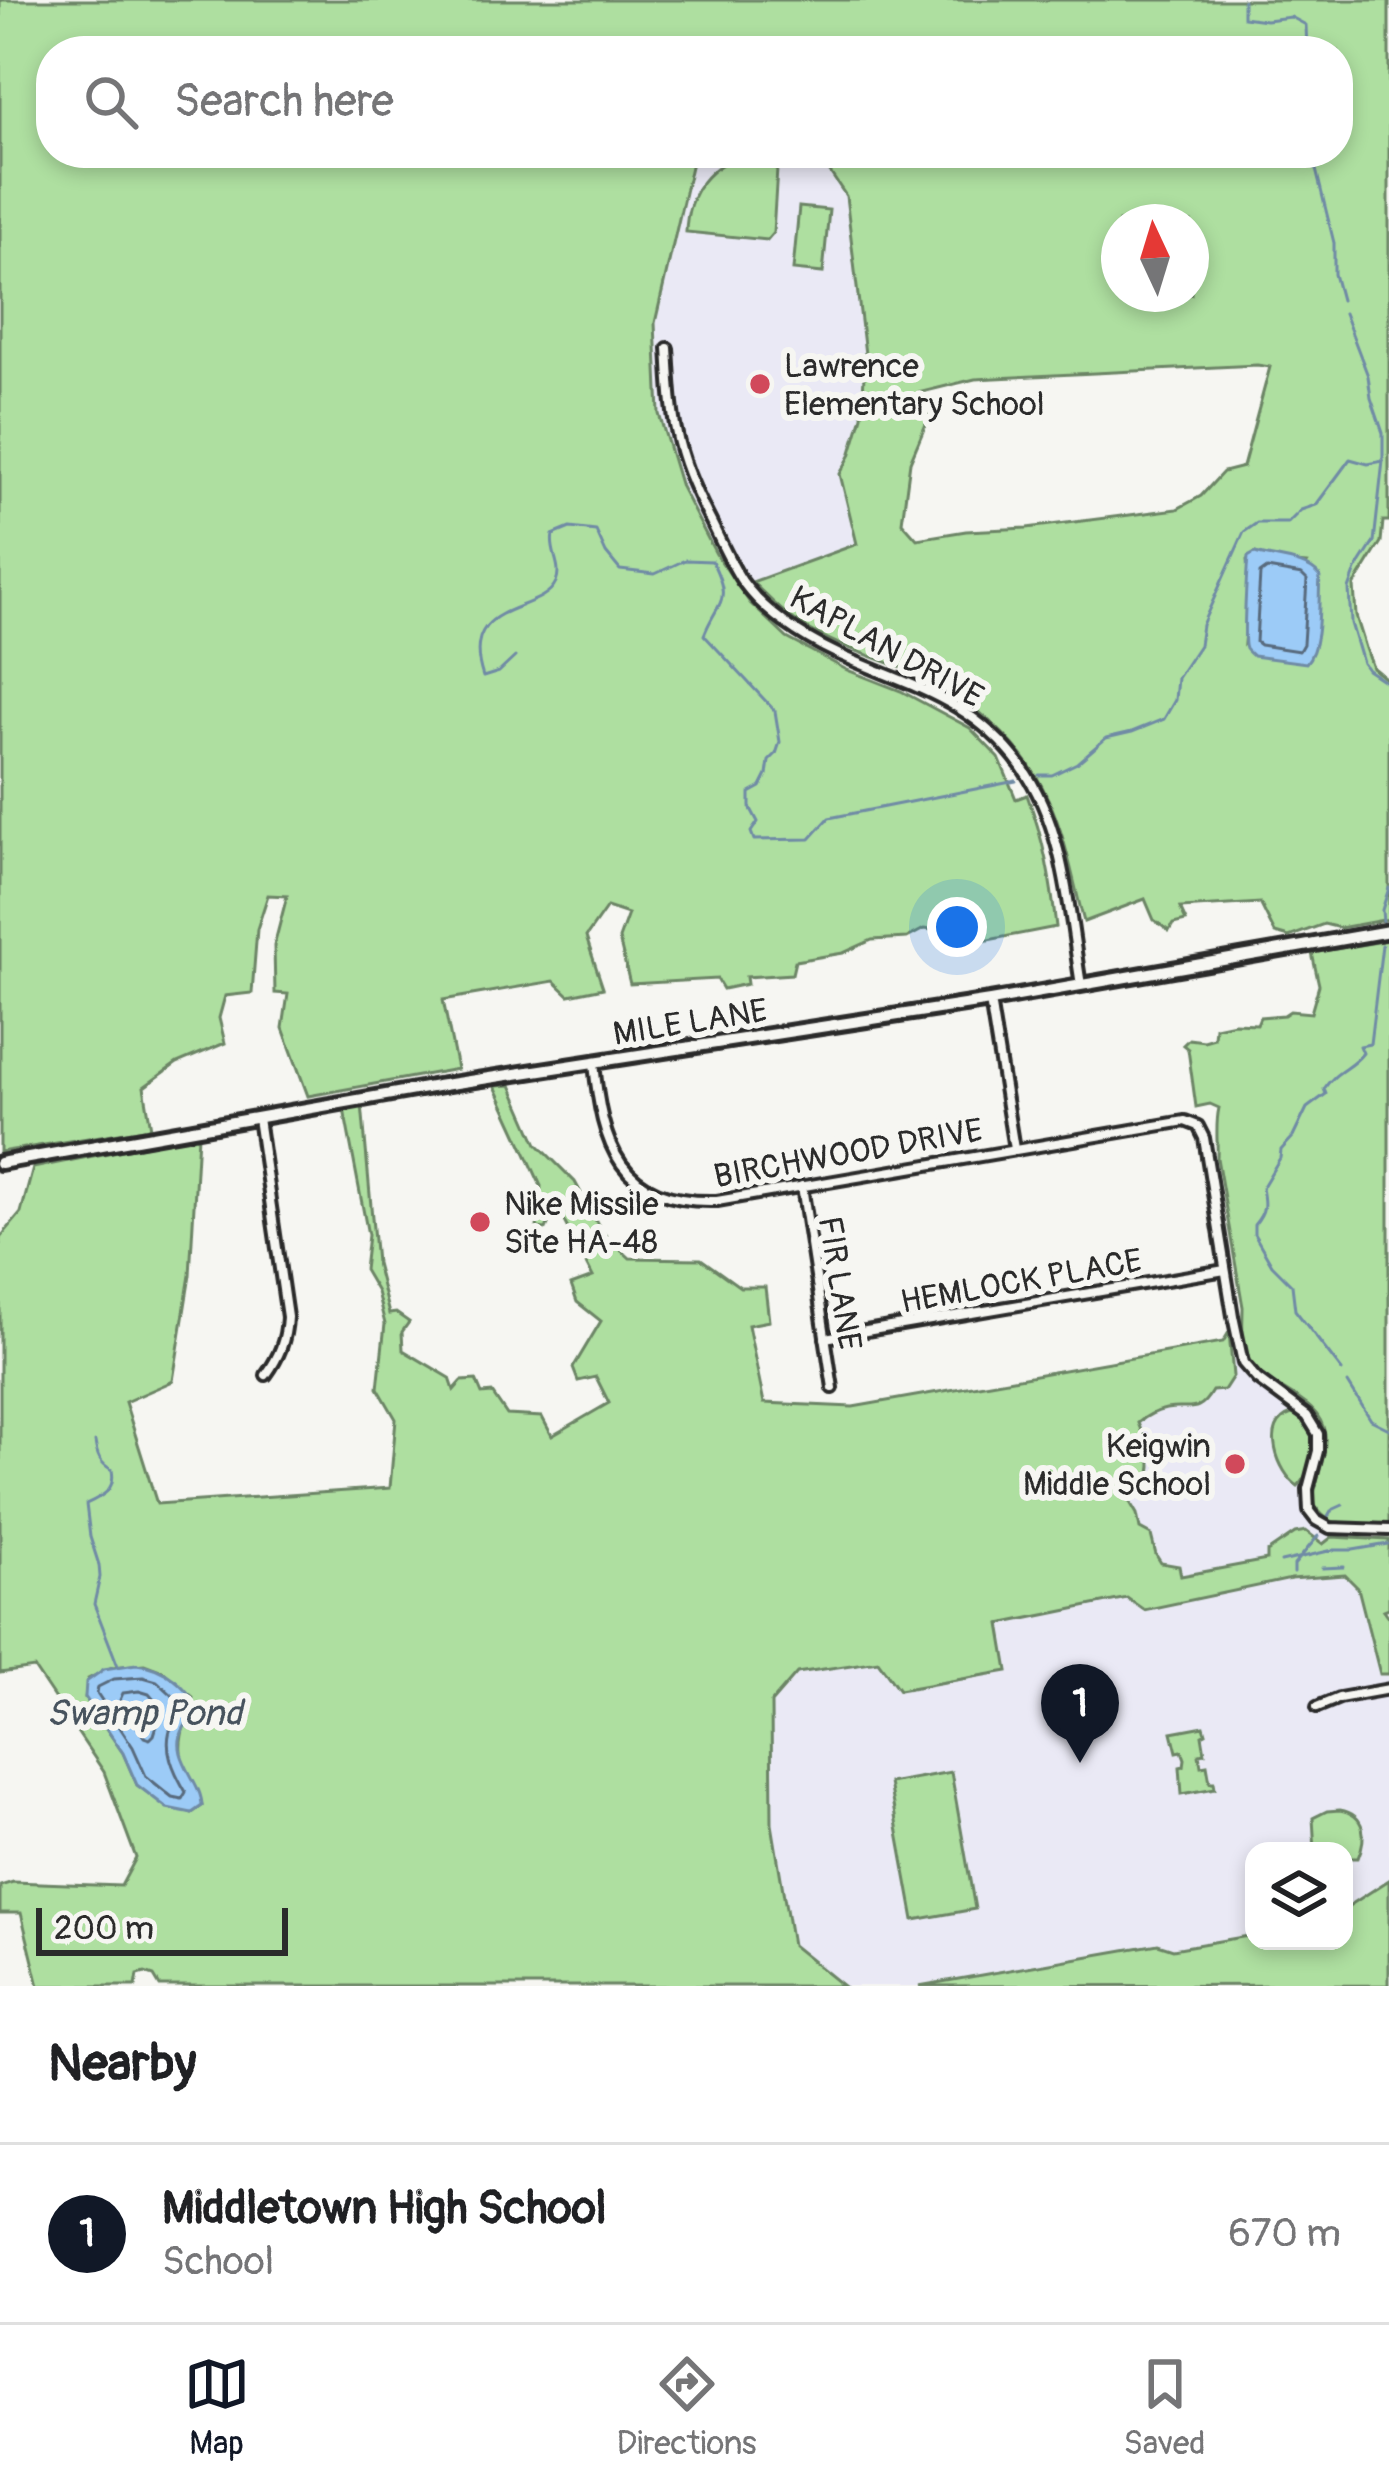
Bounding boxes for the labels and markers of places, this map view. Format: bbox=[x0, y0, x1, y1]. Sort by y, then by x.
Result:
place label: Lawrence Elementary School bbox=[784, 346, 1045, 425]
marker: Lawrence Elementary School bbox=[747, 371, 773, 397]
place label: Nike Missile Site HA-48 bbox=[504, 1184, 659, 1263]
marker: Nike Missile Site HA-48 bbox=[467, 1209, 493, 1235]
place label: Keigwin Middle School bbox=[1023, 1426, 1211, 1505]
marker: Keigwin Middle School bbox=[1222, 1451, 1248, 1477]
pin: 1 bbox=[1041, 1664, 1119, 1763]

